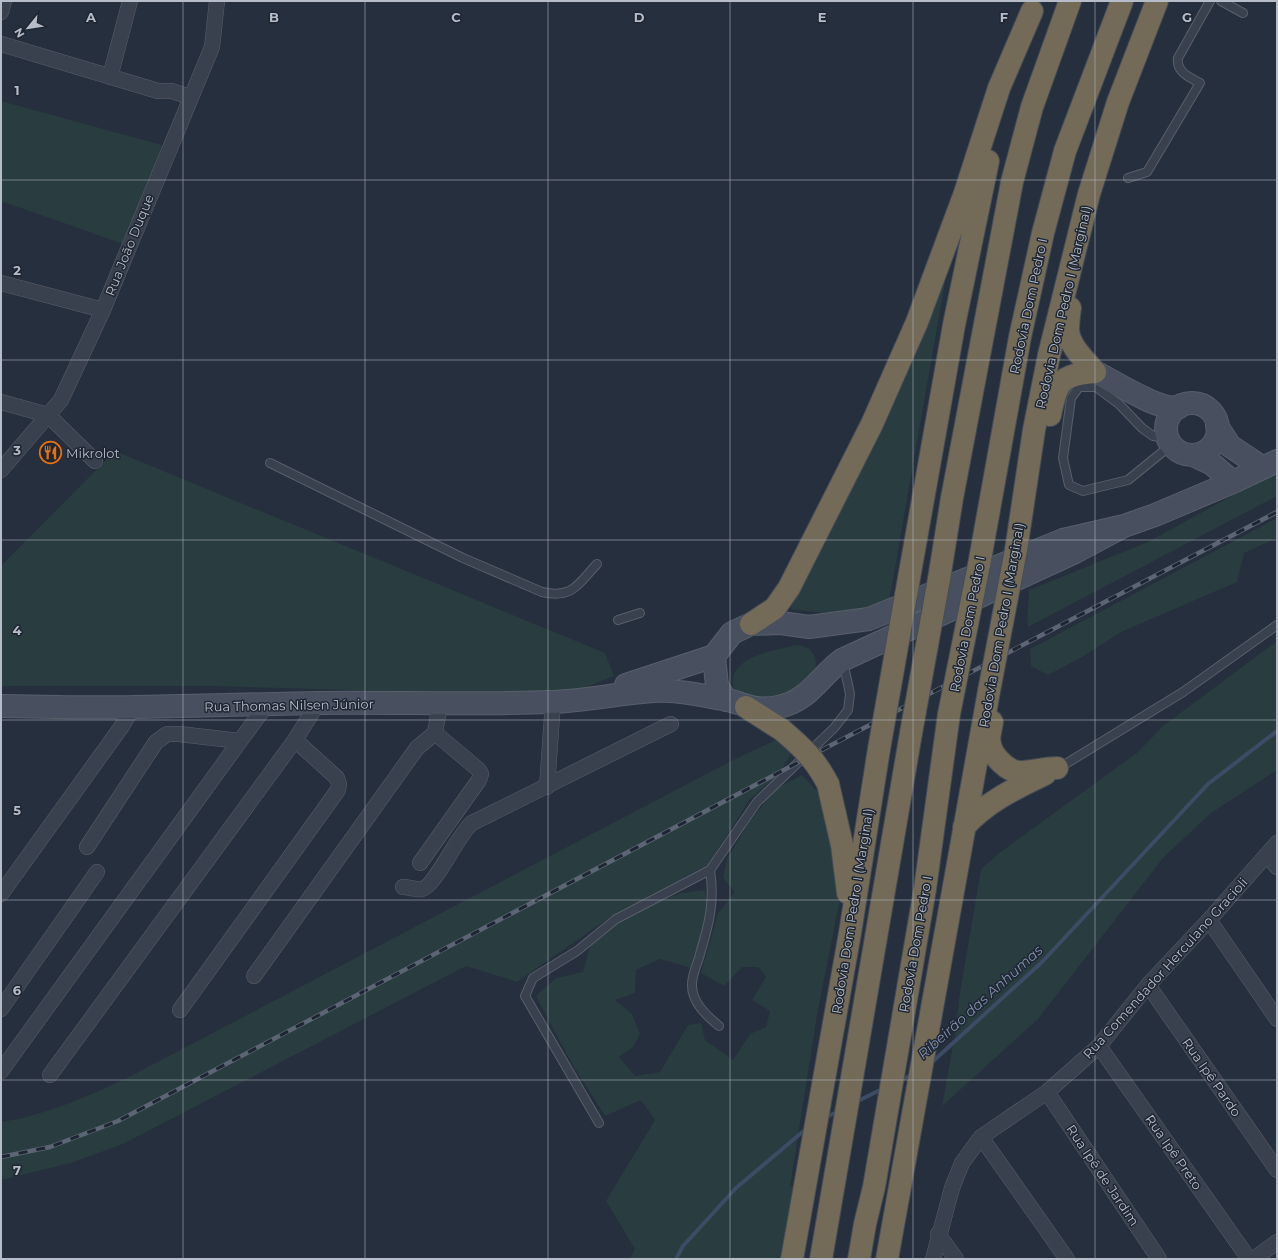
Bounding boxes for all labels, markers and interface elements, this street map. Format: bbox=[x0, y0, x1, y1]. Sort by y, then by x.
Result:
north arrow bbox=[8, 8, 48, 48]
text: A bbox=[85, 9, 97, 25]
text: B bbox=[269, 9, 279, 25]
text: C bbox=[451, 9, 461, 25]
text: D bbox=[634, 9, 645, 25]
text: E bbox=[818, 9, 827, 25]
text: F bbox=[1000, 9, 1008, 25]
text: G bbox=[1182, 9, 1192, 25]
text: N bbox=[11, 26, 28, 40]
text: 1 bbox=[14, 82, 20, 98]
street label: Rua João Duque bbox=[101, 192, 157, 298]
street label: Rodovia Dom Pedro I (Marginal) bbox=[1032, 204, 1094, 410]
street label: Rodovia Dom Pedro I bbox=[1006, 237, 1050, 375]
text: 2 bbox=[13, 262, 21, 278]
restaurant icon: Mikrolot bbox=[37, 440, 63, 466]
text: 3 bbox=[12, 442, 21, 458]
place label: Mikrolot bbox=[66, 445, 120, 461]
street label: Rodovia Dom Pedro I (Marginal) bbox=[975, 521, 1027, 729]
street label: Rodovia Dom Pedro I bbox=[946, 555, 988, 693]
text: 4 bbox=[13, 622, 22, 638]
street label: Rua Thomas Nilsen Júnior bbox=[204, 696, 374, 714]
text: 5 bbox=[13, 802, 21, 818]
street label: Rodovia Dom Pedro I (Marginal) bbox=[828, 807, 876, 1015]
street label: Rodovia Dom Pedro I bbox=[895, 874, 935, 1014]
street label: Rua Comendador Herculano Gracioli bbox=[1079, 874, 1251, 1062]
water label: Ribeirão das Anhumas bbox=[914, 941, 1046, 1063]
text: 6 bbox=[13, 982, 22, 998]
street label: Rua Ipê Pardo bbox=[1179, 1035, 1245, 1119]
street label: Rua Ipê Preto bbox=[1142, 1111, 1206, 1193]
street label: Rua Ipê de Jardim bbox=[1063, 1121, 1143, 1229]
text: 7 bbox=[13, 1162, 21, 1178]

